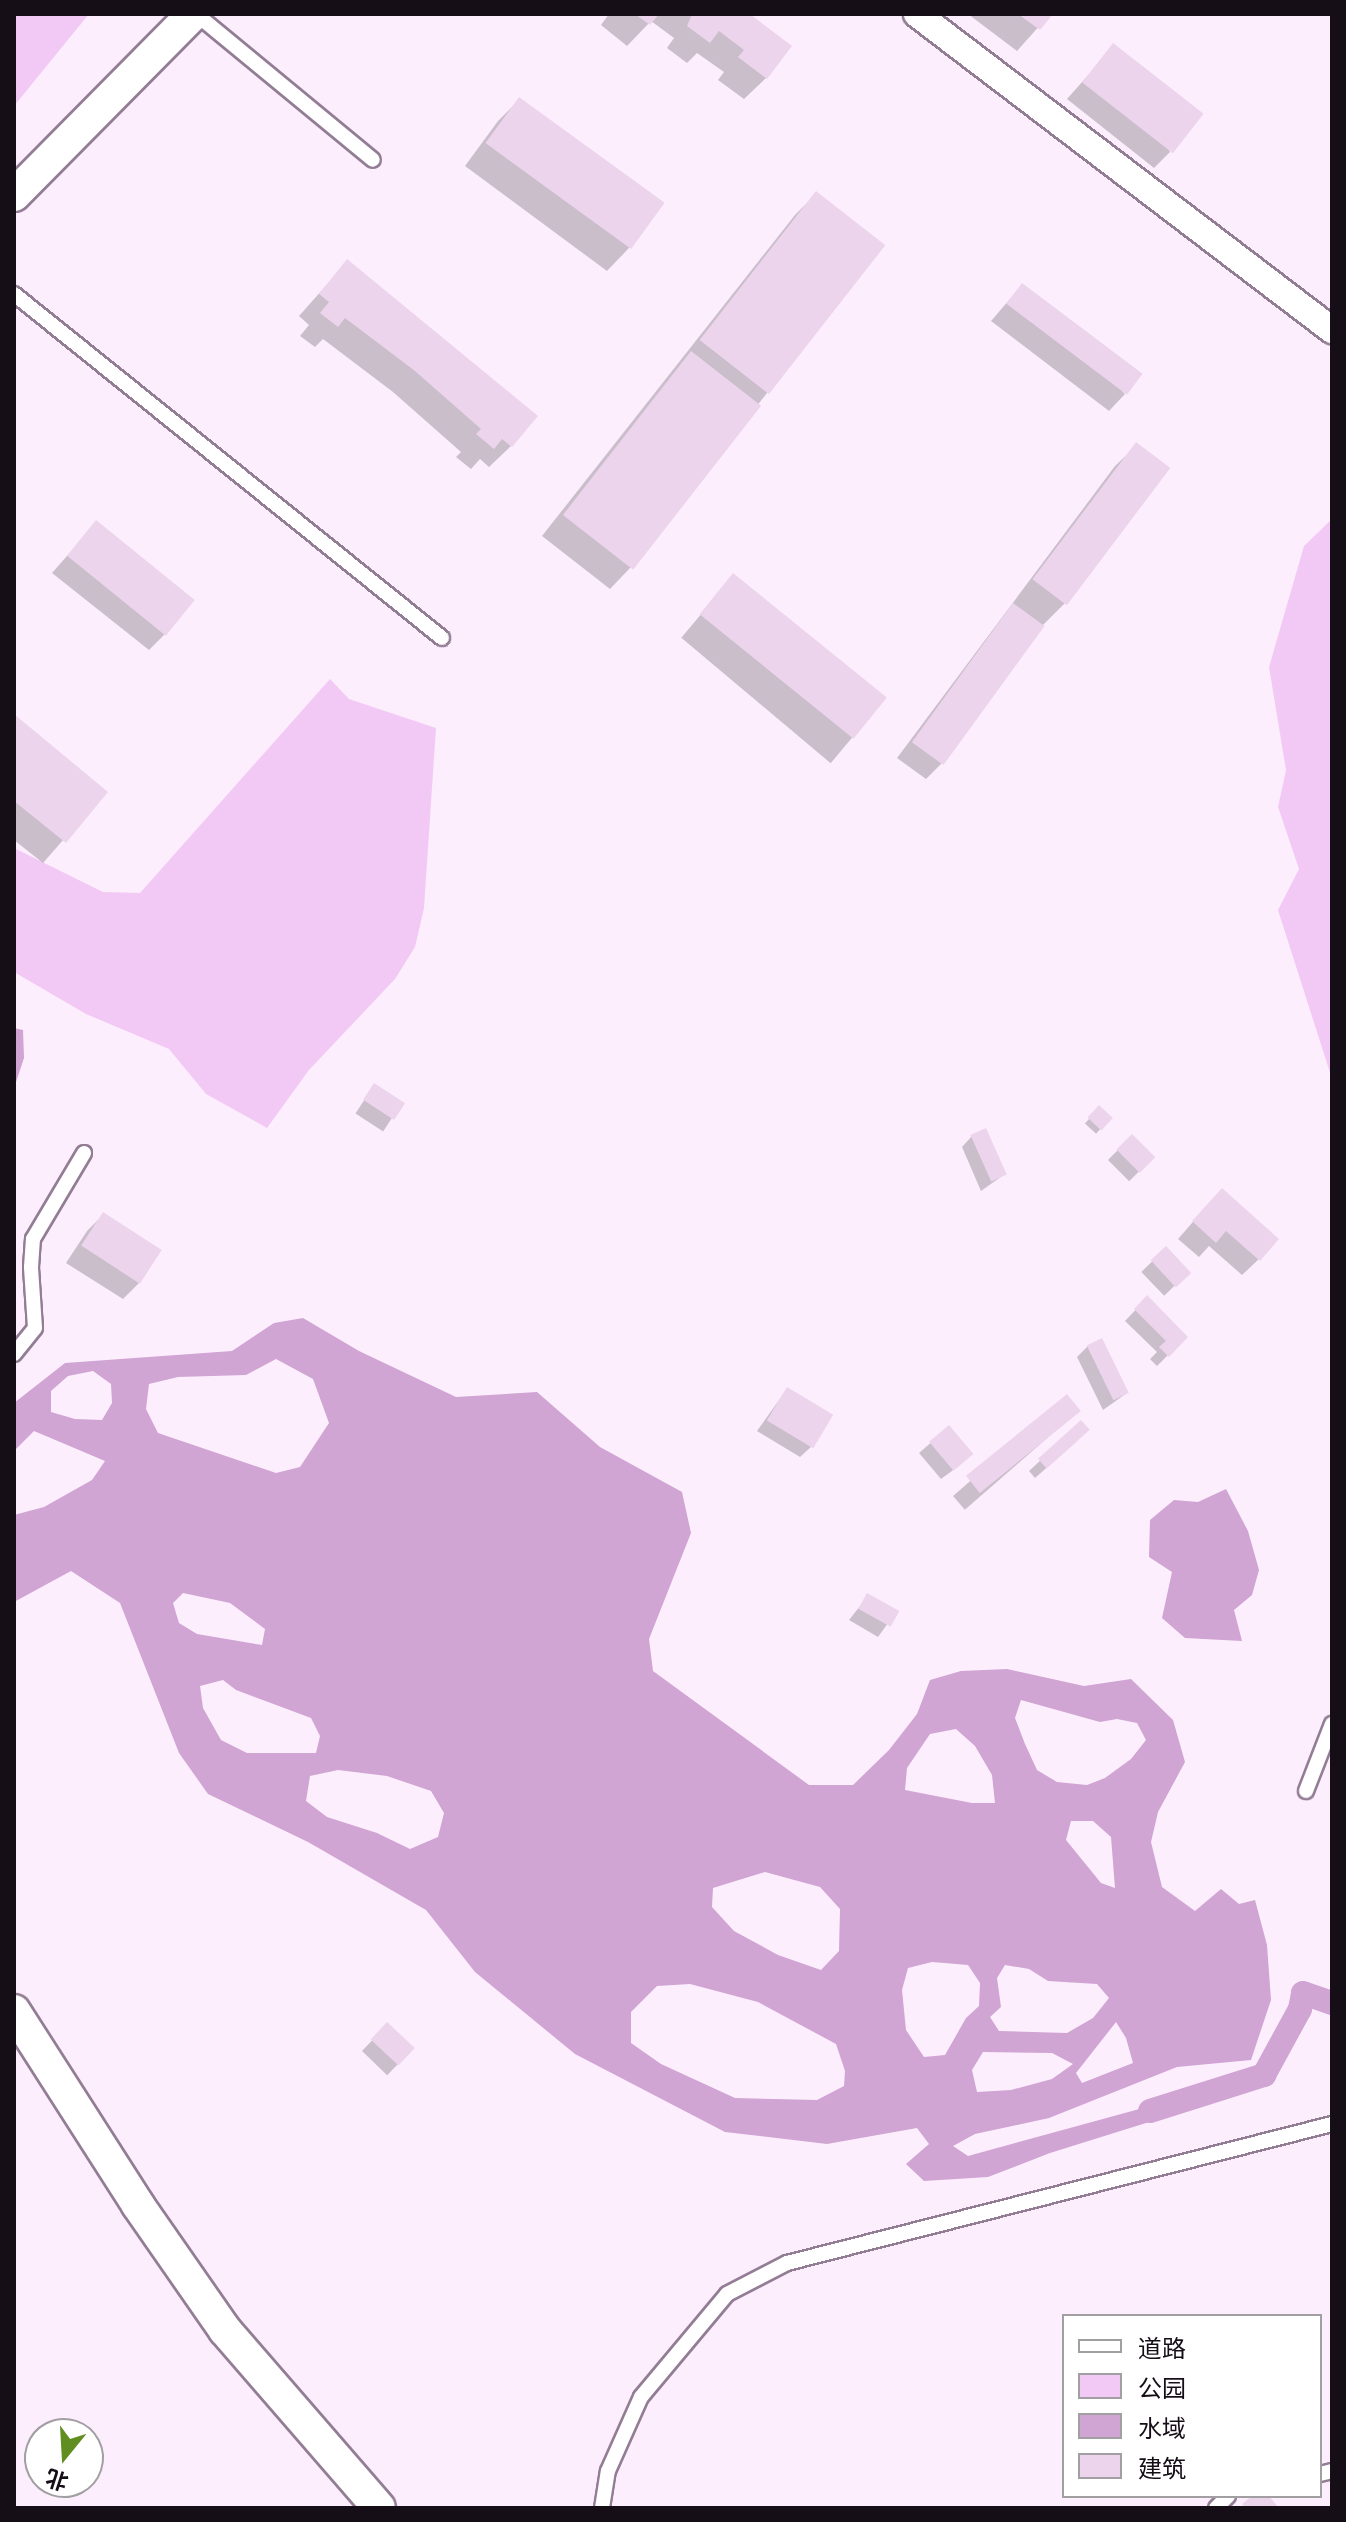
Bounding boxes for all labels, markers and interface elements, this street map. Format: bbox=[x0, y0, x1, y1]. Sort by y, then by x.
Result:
legend bbox=[1062, 2314, 1322, 2498]
text: 道路 bbox=[1138, 2335, 1186, 2363]
text: 公园 bbox=[1138, 2375, 1186, 2403]
text: 水域 bbox=[1138, 2415, 1186, 2443]
north arrow bbox=[24, 2418, 104, 2498]
text: 建筑 bbox=[1138, 2455, 1186, 2483]
text: 北 bbox=[42, 2463, 72, 2496]

